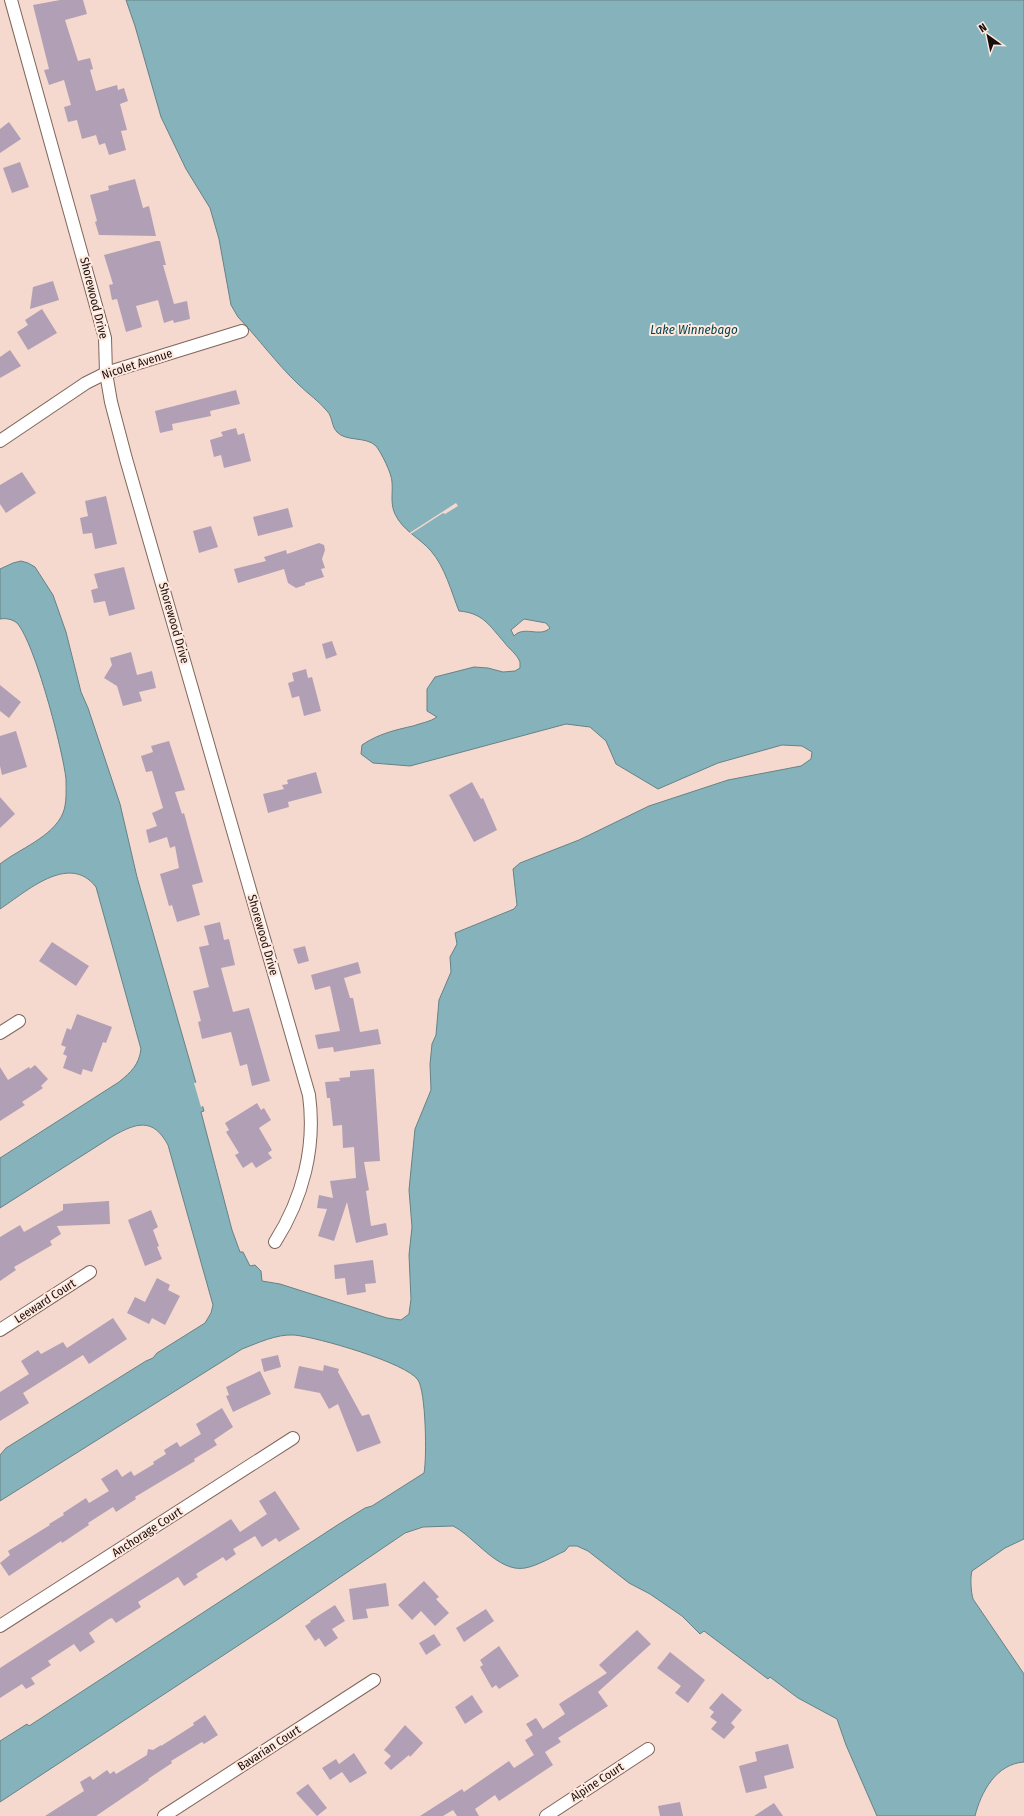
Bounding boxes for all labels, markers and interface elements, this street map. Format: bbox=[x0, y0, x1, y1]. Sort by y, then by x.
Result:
north arrow bbox=[968, 16, 1008, 56]
text: N bbox=[977, 21, 989, 35]
street label: Shorewood Drive bbox=[77, 256, 111, 340]
water label: Lake Winnebago bbox=[650, 322, 738, 337]
street label: Nicolet Avenue bbox=[100, 346, 174, 382]
street label: Shorewood Drive bbox=[156, 581, 192, 665]
street label: Shorewood Drive bbox=[245, 893, 281, 977]
street label: Leeward Court bbox=[12, 1276, 78, 1326]
street label: Anchorage Court bbox=[109, 1504, 185, 1560]
street label: Bavarian Court bbox=[235, 1722, 303, 1774]
street label: Alpine Court bbox=[568, 1760, 626, 1804]

